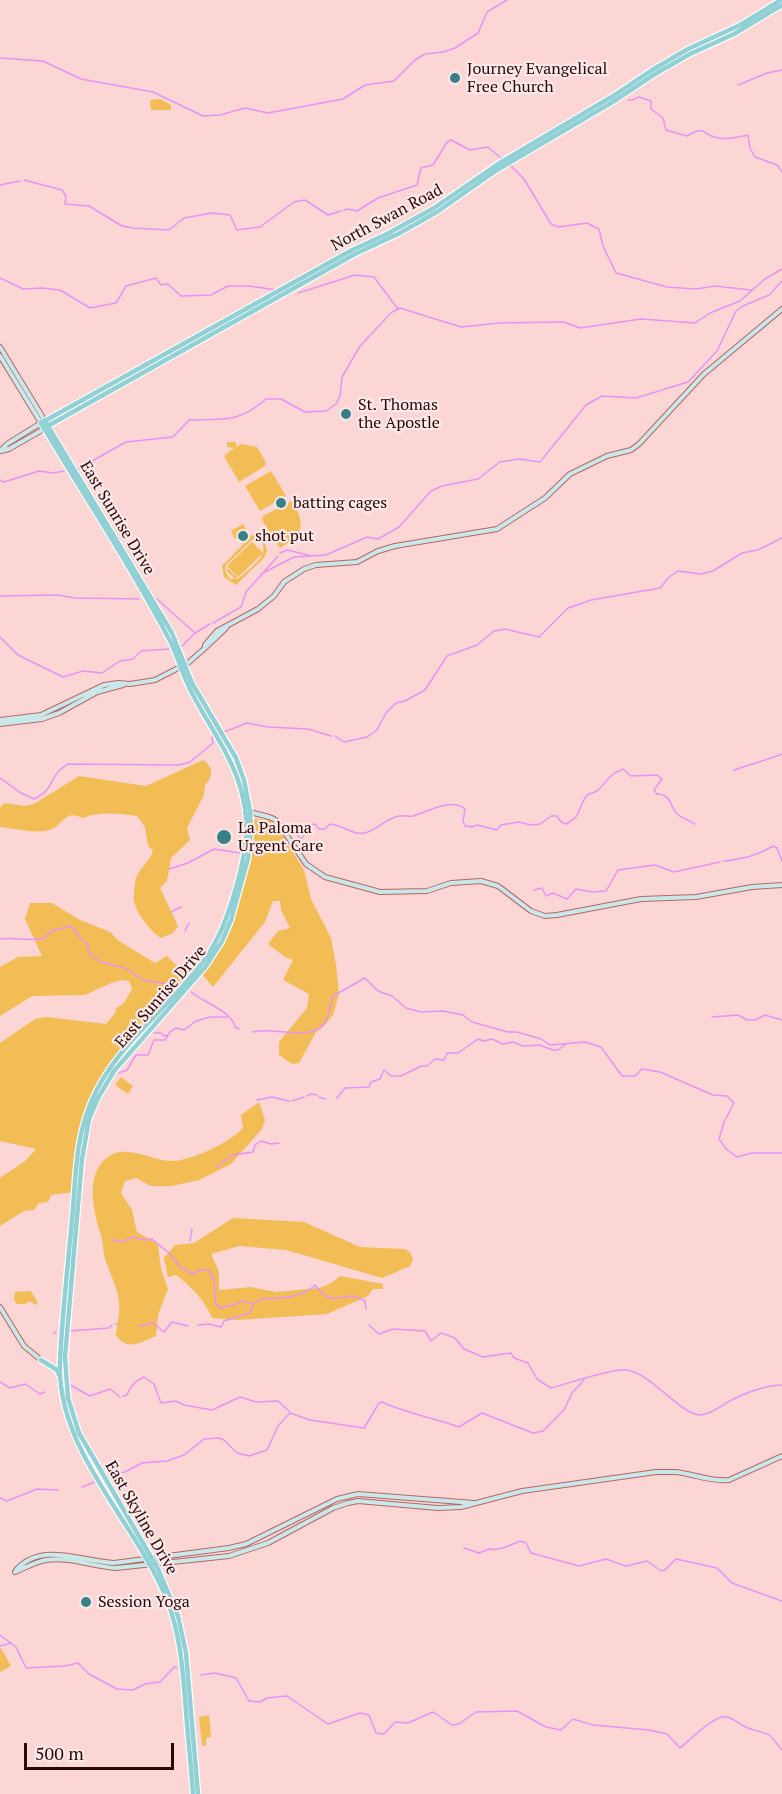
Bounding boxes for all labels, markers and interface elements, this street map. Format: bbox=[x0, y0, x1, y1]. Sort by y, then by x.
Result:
place label: Journey Evangelical Free Church bbox=[467, 59, 607, 97]
marker: Journey Evangelical Free Church bbox=[448, 71, 462, 85]
street label: North Swan Road bbox=[328, 181, 446, 255]
place label: St. Thomas the Apostle bbox=[358, 395, 440, 433]
marker: St. Thomas the Apostle bbox=[339, 407, 353, 421]
street label: East Sunrise Drive bbox=[75, 458, 159, 578]
place label: batting cages bbox=[293, 493, 387, 513]
marker: batting cages bbox=[274, 496, 288, 510]
place label: shot put bbox=[255, 526, 314, 546]
marker: shot put bbox=[236, 529, 250, 543]
place label: La Paloma Urgent Care bbox=[238, 818, 323, 856]
marker: La Paloma Urgent Care bbox=[215, 828, 233, 846]
street label: East Sunrise Drive bbox=[111, 942, 211, 1052]
street label: East Skyline Drive bbox=[101, 1458, 181, 1578]
place label: Session Yoga bbox=[98, 1592, 190, 1612]
marker: Session Yoga bbox=[79, 1595, 93, 1609]
scale bar bbox=[27, 1731, 177, 1769]
text: 500 m bbox=[35, 1741, 84, 1765]

